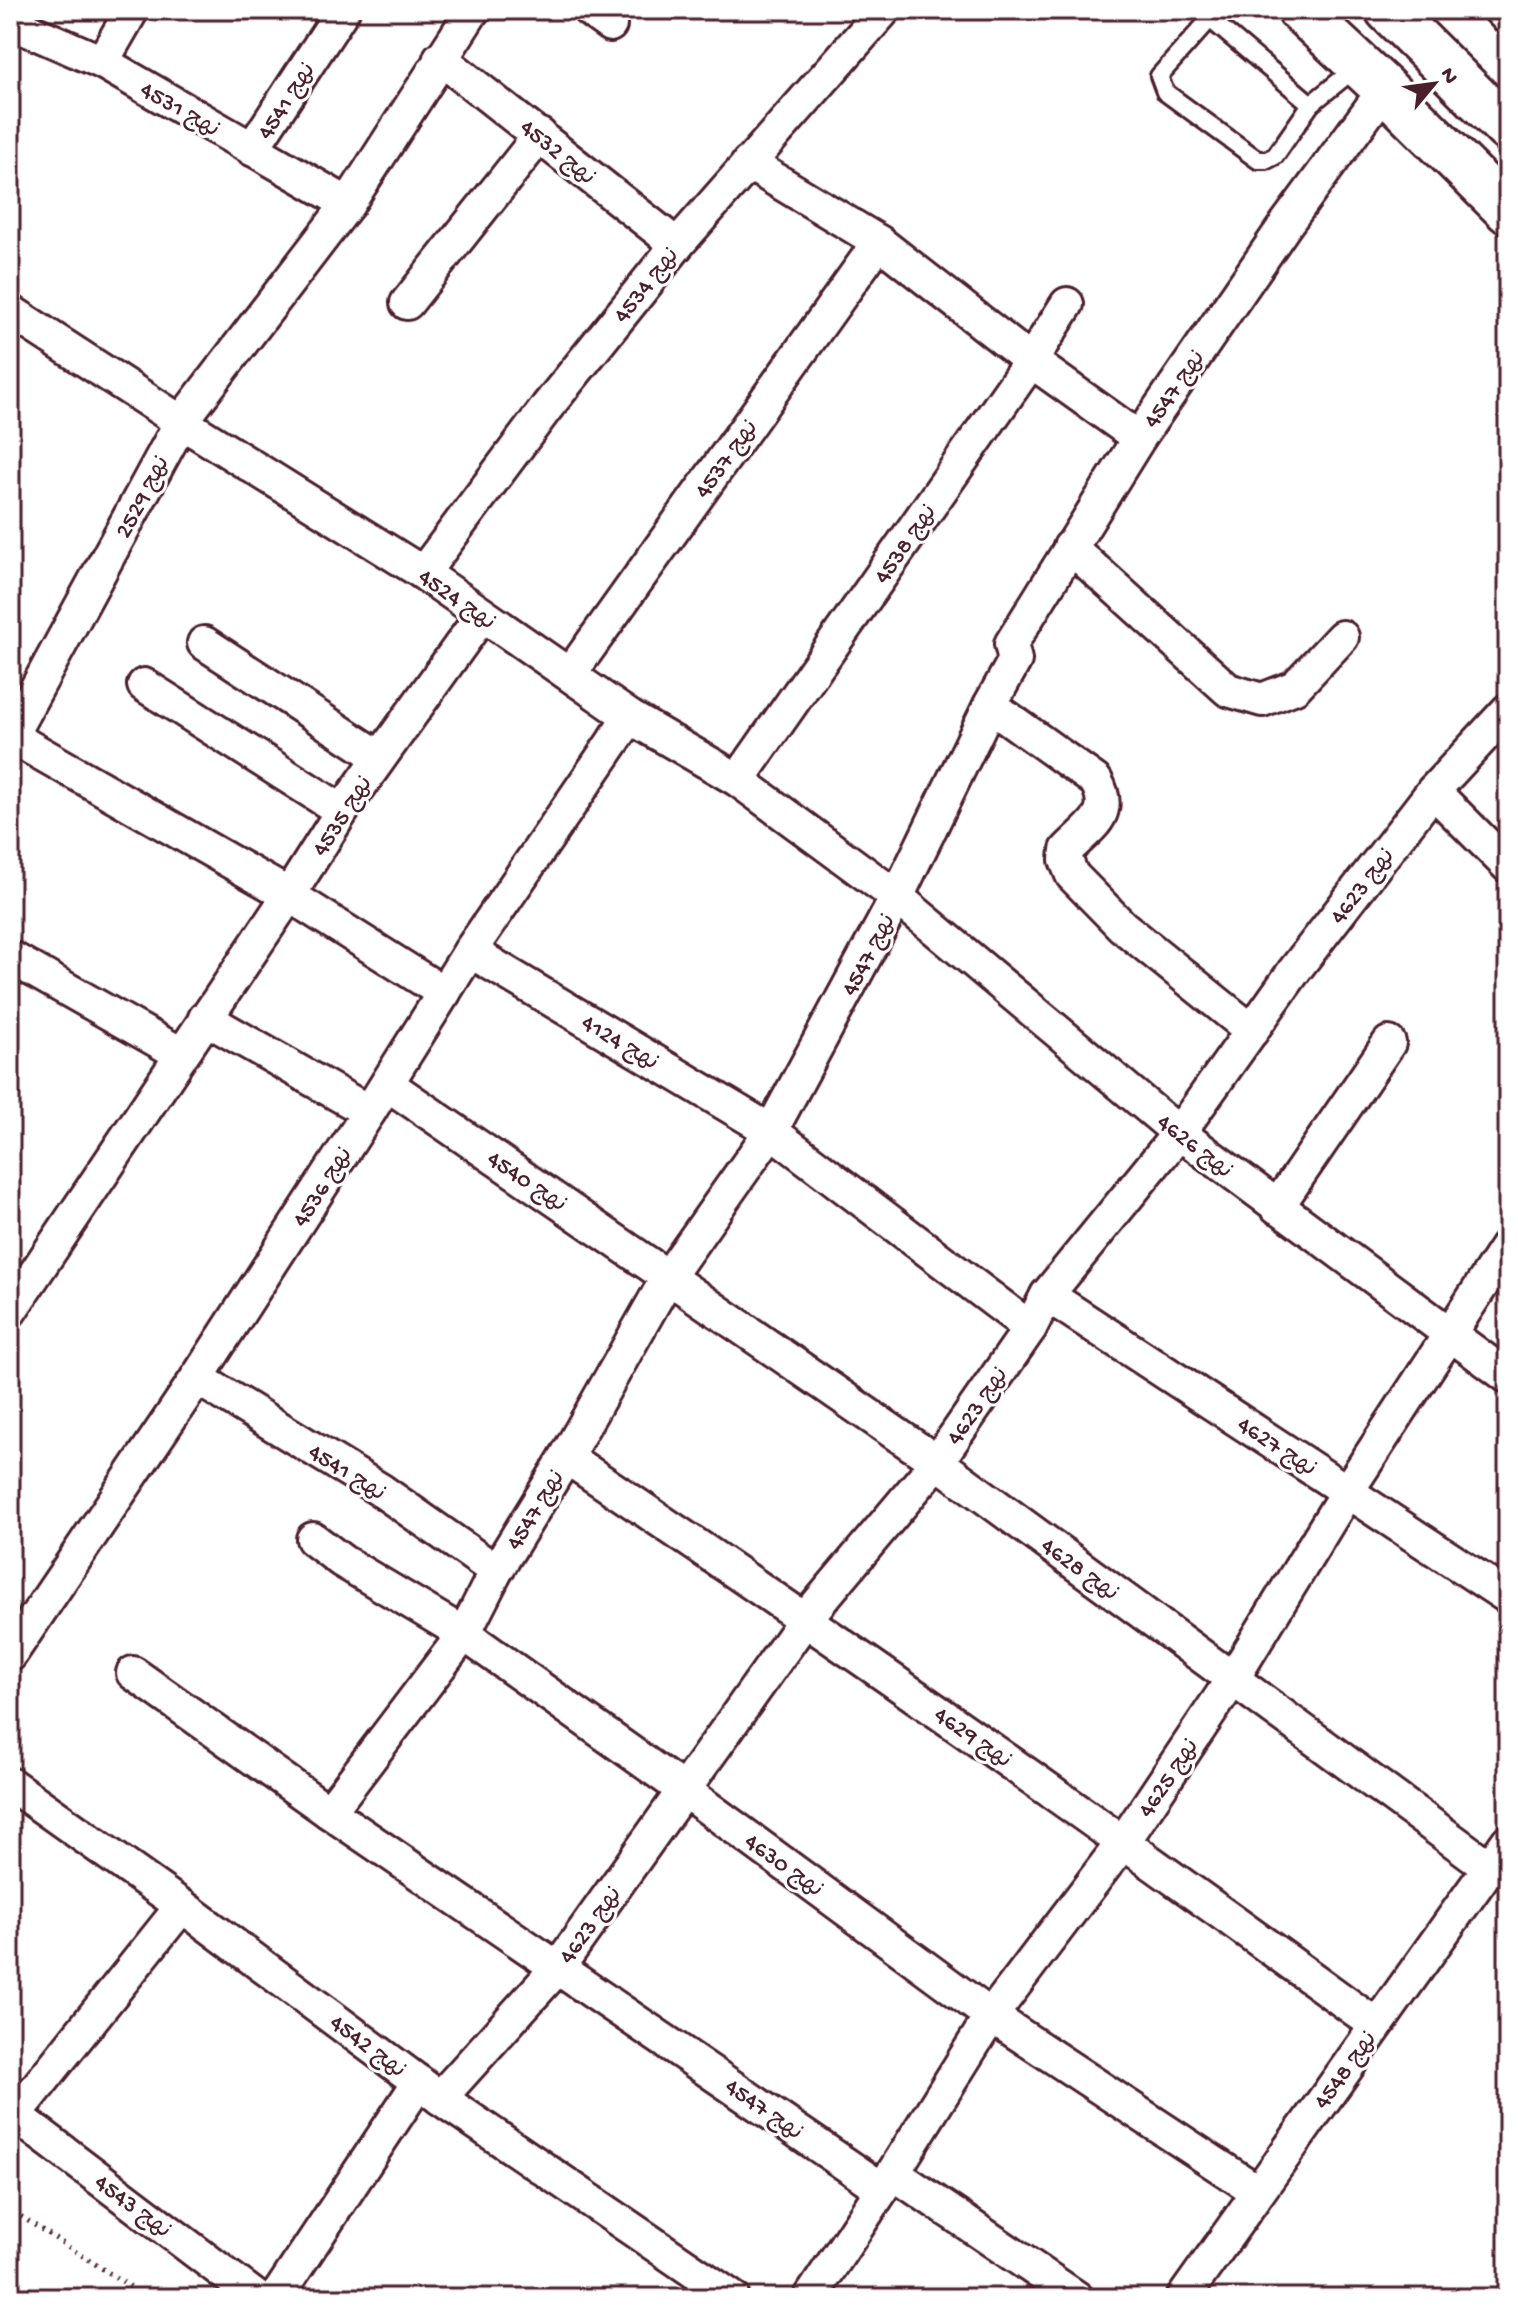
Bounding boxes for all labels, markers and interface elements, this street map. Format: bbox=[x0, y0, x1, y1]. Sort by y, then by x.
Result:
north arrow bbox=[1394, 44, 1474, 124]
street label: نهج 4541 bbox=[252, 58, 324, 146]
text: N bbox=[1433, 64, 1463, 89]
street label: نهج 4531 bbox=[134, 77, 224, 145]
street label: نهج 4532 bbox=[513, 114, 601, 193]
street label: نهج 4534 bbox=[608, 242, 687, 330]
street label: نهج 4547 bbox=[1138, 345, 1213, 435]
street label: نهج 4537 bbox=[690, 415, 766, 505]
street label: نهج 2529 bbox=[110, 451, 178, 544]
street label: نهج 4538 bbox=[869, 499, 945, 591]
street label: نهج 4524 bbox=[411, 564, 501, 638]
street label: نهج 4535 bbox=[307, 771, 381, 863]
street label: نهج 4623 bbox=[1325, 843, 1403, 931]
street label: نهج 4547 bbox=[836, 909, 904, 1002]
street label: نهج 4124 bbox=[575, 1010, 663, 1078]
street label: نهج 4626 bbox=[1150, 1109, 1238, 1187]
street label: نهج 4536 bbox=[287, 1142, 361, 1234]
street label: نهج 4540 bbox=[480, 1146, 572, 1220]
street label: نهج 4623 bbox=[941, 1362, 1016, 1452]
street label: نهج 4627 bbox=[1231, 1412, 1321, 1484]
street label: نهج 4541 bbox=[302, 1439, 390, 1509]
street label: نهج 4547 bbox=[501, 1465, 573, 1556]
street label: نهج 4628 bbox=[1034, 1533, 1124, 1609]
street label: نهج 4629 bbox=[927, 1702, 1017, 1776]
street label: نهج 4625 bbox=[1133, 1734, 1207, 1824]
street label: نهج 4630 bbox=[738, 1828, 828, 1905]
street label: نهج 4623 bbox=[554, 1881, 630, 1971]
street label: نهج 4542 bbox=[323, 2010, 411, 2086]
street label: نهج 4548 bbox=[1309, 2026, 1385, 2116]
street label: نهج 4547 bbox=[718, 2073, 808, 2148]
street label: نهج 4543 bbox=[88, 2169, 176, 2246]

